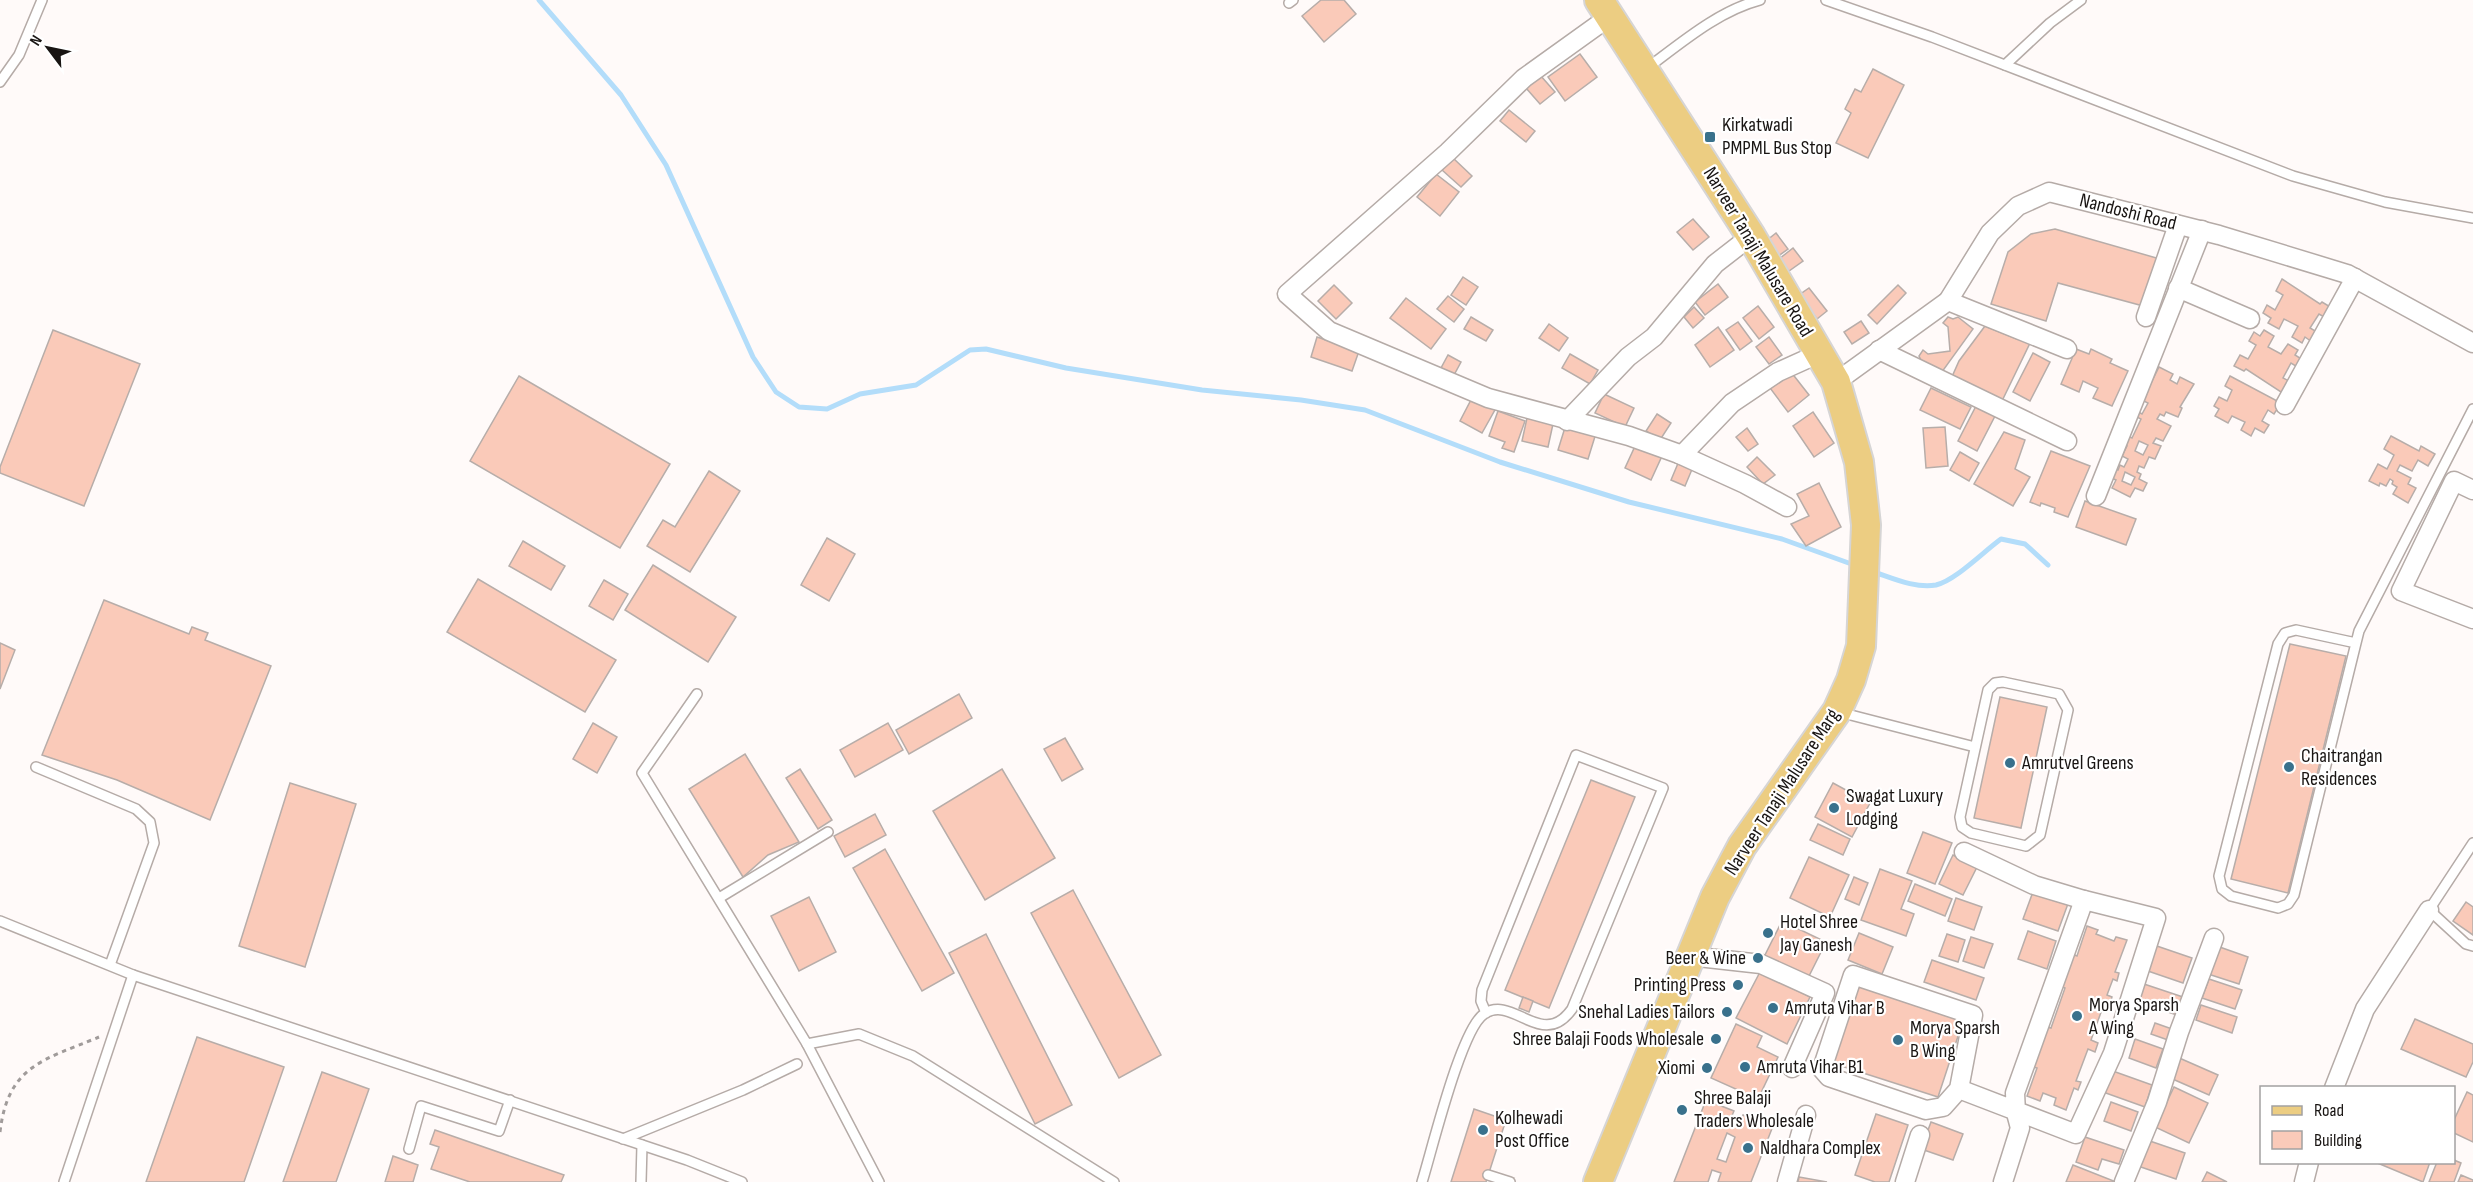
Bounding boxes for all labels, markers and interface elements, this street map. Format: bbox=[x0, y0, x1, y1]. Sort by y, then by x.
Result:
north arrow bbox=[18, 18, 78, 78]
text: N bbox=[26, 32, 47, 50]
place label: Kirkatwadi PMPML Bus Stop bbox=[1722, 113, 1832, 160]
marker: Kirkatwadi PMPML Bus Stop bbox=[1703, 130, 1717, 144]
street label: Narveer Tanaji Malusare Road bbox=[1698, 163, 1818, 341]
street label: Nandoshi Road bbox=[2077, 188, 2179, 236]
street label: Narveer Tanaji Malusare Marg bbox=[1719, 704, 1845, 880]
place label: Chaitrangan Residences bbox=[2301, 744, 2382, 791]
place label: Amrutvel Greens bbox=[2021, 751, 2134, 775]
marker: Amrutvel Greens bbox=[2003, 756, 2017, 770]
marker: Chaitrangan Residences bbox=[2282, 760, 2296, 774]
place label: Swagat Luxury Lodging bbox=[1846, 784, 1943, 831]
marker: Swagat Luxury Lodging bbox=[1827, 801, 1841, 815]
place label: Hotel Shree Jay Ganesh bbox=[1779, 910, 1858, 957]
marker: Hotel Shree Jay Ganesh bbox=[1761, 926, 1775, 940]
place label: Beer & Wine bbox=[1665, 946, 1746, 970]
marker: Beer & Wine bbox=[1751, 951, 1765, 965]
place label: Printing Press bbox=[1634, 973, 1726, 997]
marker: Printing Press bbox=[1731, 978, 1745, 992]
place label: Morya Sparsh A Wing bbox=[2088, 993, 2179, 1040]
place label: Amruta Vihar B bbox=[1784, 996, 1885, 1020]
place label: Snehal Ladies Tailors bbox=[1578, 1000, 1715, 1024]
marker: Amruta Vihar B bbox=[1766, 1001, 1780, 1015]
marker: Snehal Ladies Tailors bbox=[1720, 1005, 1734, 1019]
marker: Morya Sparsh A Wing bbox=[2070, 1009, 2084, 1023]
place label: Morya Sparsh B Wing bbox=[1910, 1016, 2000, 1063]
place label: Shree Balaji Foods Wholesale bbox=[1513, 1027, 1704, 1051]
marker: Shree Balaji Foods Wholesale bbox=[1709, 1032, 1723, 1046]
marker: Morya Sparsh B Wing bbox=[1891, 1033, 1905, 1047]
place label: Amruta Vihar B1 bbox=[1756, 1055, 1864, 1079]
place label: Xiomi bbox=[1657, 1056, 1695, 1080]
marker: Amruta Vihar B1 bbox=[1738, 1060, 1752, 1074]
marker: Xiomi bbox=[1700, 1061, 1714, 1075]
place label: Shree Balaji Traders Wholesale bbox=[1694, 1086, 1814, 1133]
legend bbox=[2260, 1086, 2455, 1164]
text: Road bbox=[2314, 1100, 2344, 1121]
marker: Shree Balaji Traders Wholesale bbox=[1675, 1103, 1689, 1117]
place label: Kolhewadi Post Office bbox=[1495, 1106, 1569, 1153]
marker: Kolhewadi Post Office bbox=[1476, 1123, 1490, 1137]
text: Building bbox=[2314, 1130, 2362, 1151]
place label: Naldhara Complex bbox=[1760, 1136, 1881, 1160]
marker: Naldhara Complex bbox=[1741, 1141, 1755, 1155]

